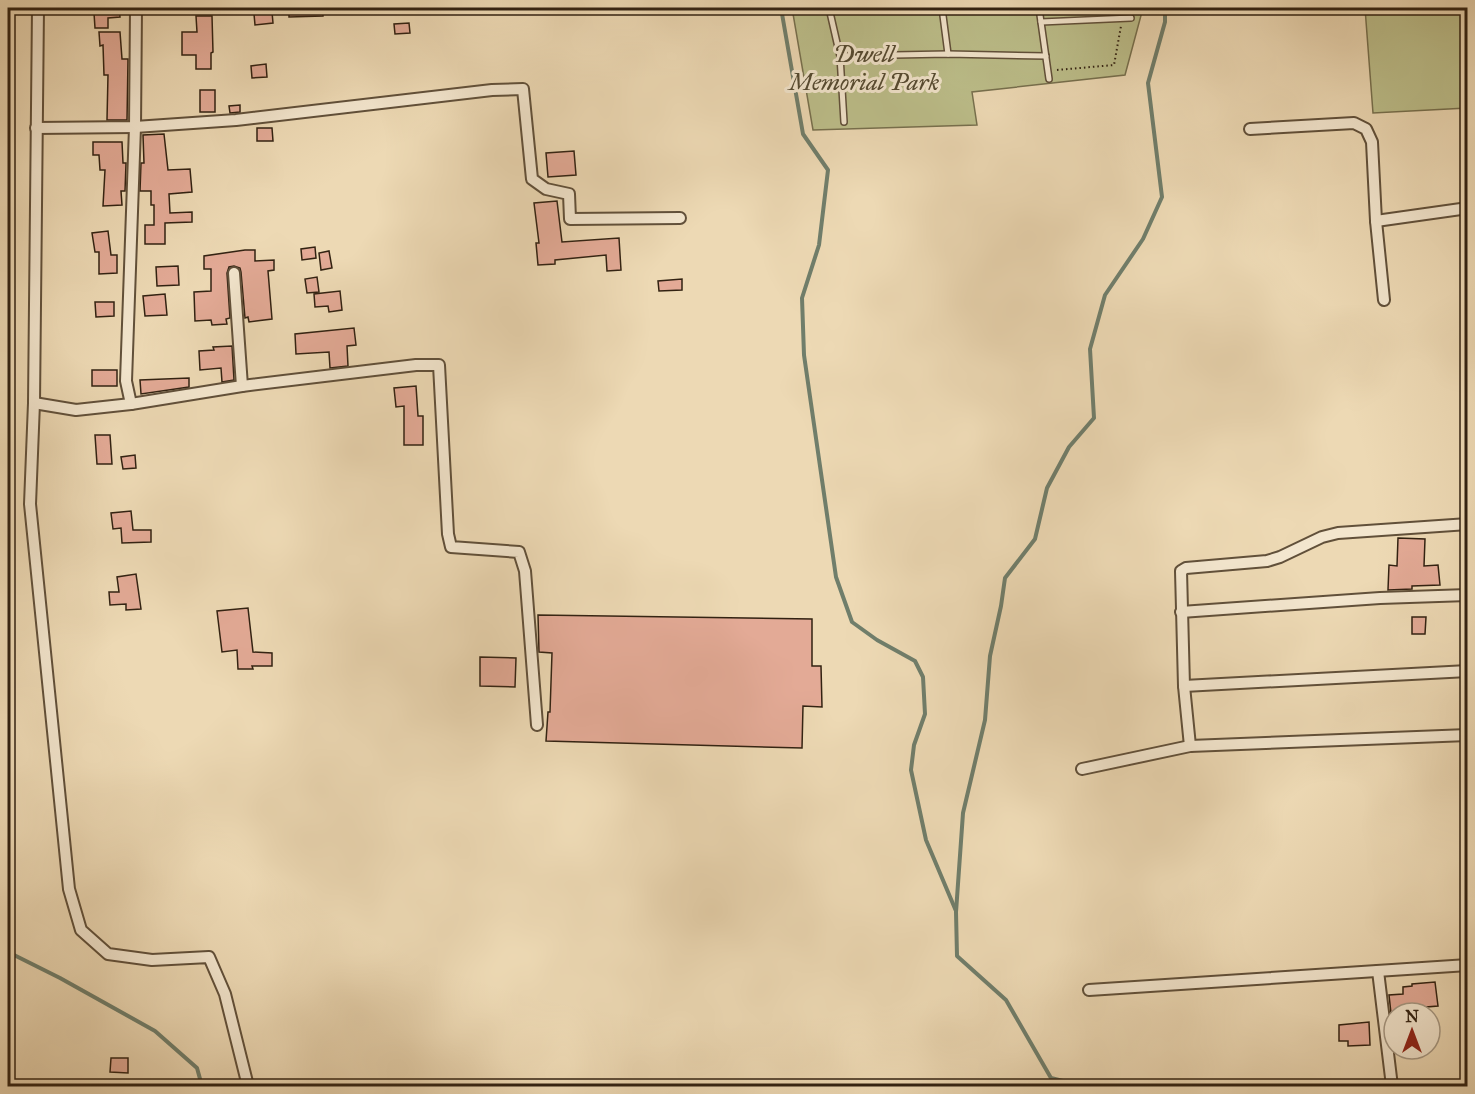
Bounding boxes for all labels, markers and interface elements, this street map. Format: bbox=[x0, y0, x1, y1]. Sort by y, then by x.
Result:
park label: Dwell Memorial Park bbox=[787, 39, 939, 97]
north arrow bbox=[1382, 1001, 1442, 1061]
text: N bbox=[1405, 1007, 1419, 1026]

